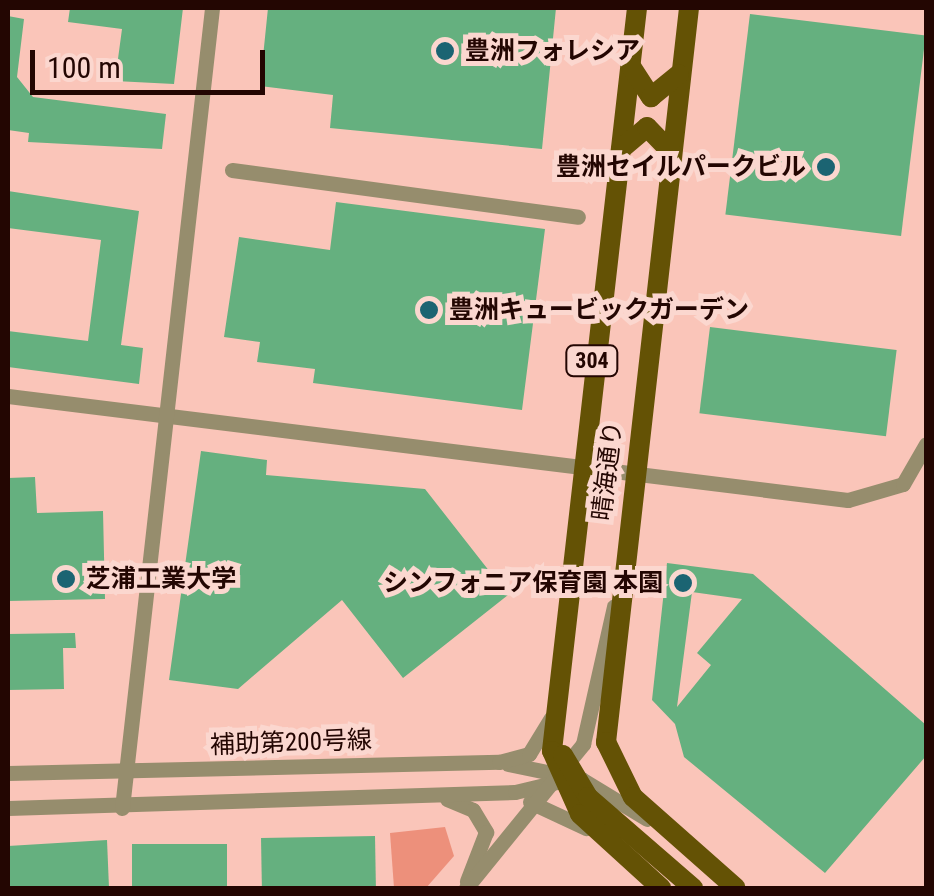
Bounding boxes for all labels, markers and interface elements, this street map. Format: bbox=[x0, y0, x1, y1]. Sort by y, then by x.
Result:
scale bar bbox=[35, 30, 270, 92]
place label: 豊洲フォレシア bbox=[465, 36, 640, 66]
marker: 豊洲フォレシア bbox=[434, 40, 456, 62]
text: 100 m bbox=[47, 50, 121, 85]
place label: 豊洲セイルパークビル bbox=[556, 152, 806, 182]
marker: 豊洲セイルパークビル bbox=[815, 156, 837, 178]
place label: 豊洲キュービックガーデン bbox=[449, 295, 749, 325]
marker: 豊洲キュービックガーデン bbox=[418, 299, 440, 321]
road number: 304 bbox=[564, 344, 620, 378]
street label: 晴海通り bbox=[587, 420, 629, 522]
place label: 芝浦工業大学 bbox=[86, 564, 236, 594]
marker: 芝浦工業大学 bbox=[55, 568, 77, 590]
place label: シンフォニア保育園 本園 bbox=[382, 568, 663, 598]
marker: シンフォニア保育園 本園 bbox=[672, 572, 694, 594]
street label: 補助第200号線 bbox=[210, 725, 372, 761]

